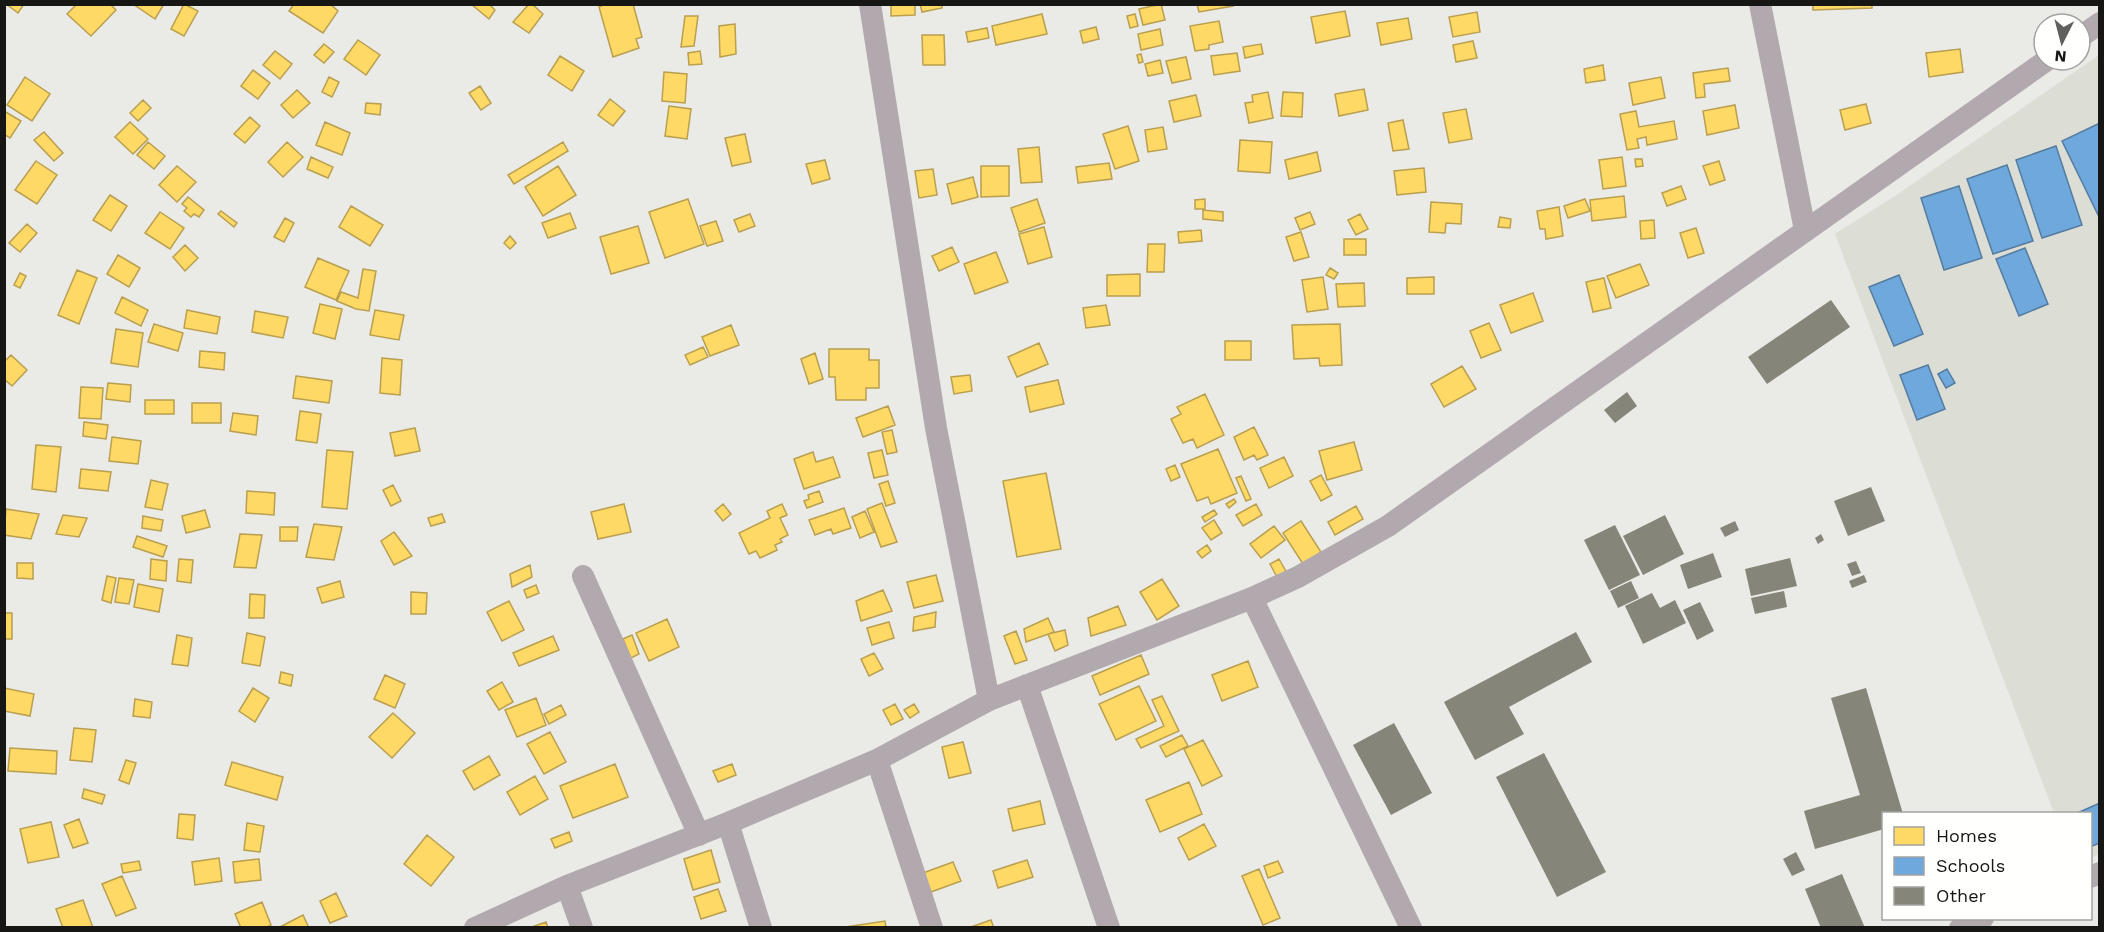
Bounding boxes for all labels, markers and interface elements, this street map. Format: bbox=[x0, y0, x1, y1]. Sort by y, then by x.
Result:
north arrow bbox=[2032, 12, 2092, 72]
text: N bbox=[2054, 46, 2067, 66]
legend bbox=[1882, 812, 2092, 920]
text: Homes bbox=[1936, 825, 1997, 846]
text: Schools bbox=[1936, 855, 2005, 876]
text: Other bbox=[1936, 885, 1986, 906]

